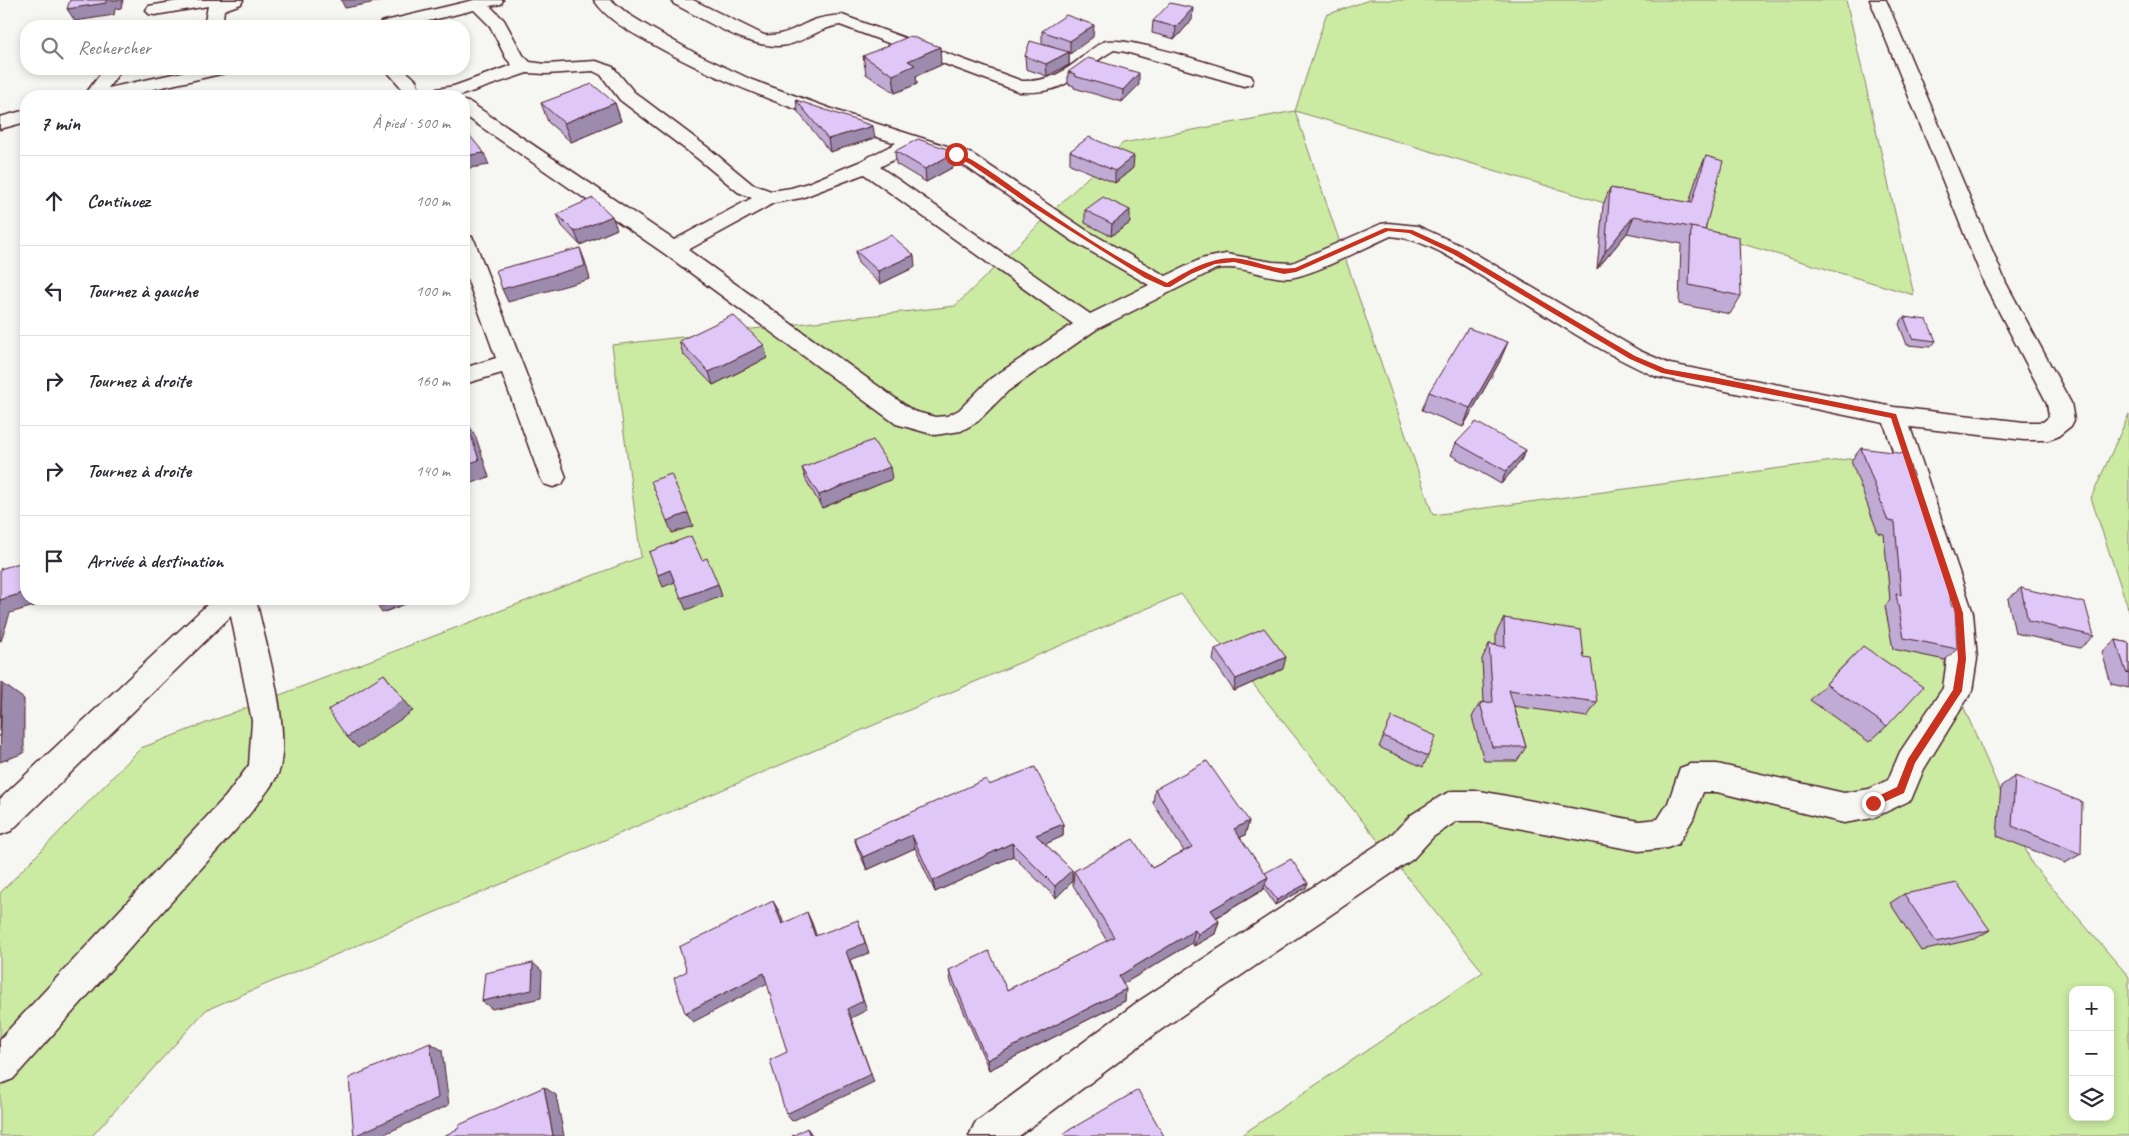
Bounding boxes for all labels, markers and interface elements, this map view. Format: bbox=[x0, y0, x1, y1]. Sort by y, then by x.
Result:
search box bbox=[20, 20, 470, 75]
icon: search bbox=[38, 34, 66, 62]
text: Rechercher bbox=[78, 36, 151, 60]
text: 7 min bbox=[40, 110, 80, 136]
text: À pied · 500 m bbox=[372, 113, 450, 133]
route start bbox=[945, 143, 968, 166]
icon: ahead bbox=[40, 187, 68, 215]
text: Continuez bbox=[87, 189, 150, 213]
text: 100 m bbox=[416, 191, 450, 211]
icon: left bbox=[40, 277, 68, 305]
text: Tournez à gauche bbox=[87, 279, 198, 303]
text: 100 m bbox=[416, 281, 450, 301]
icon: right bbox=[40, 367, 68, 395]
text: Tournez à droite bbox=[87, 369, 191, 393]
text: 160 m bbox=[416, 371, 450, 391]
icon: right bbox=[40, 457, 68, 485]
text: Tournez à droite bbox=[87, 459, 191, 483]
text: 140 m bbox=[416, 461, 450, 481]
icon: arrive bbox=[40, 547, 68, 575]
text: Arrivée à destination bbox=[87, 549, 223, 573]
route end bbox=[1862, 792, 1885, 815]
map controls bbox=[2069, 986, 2114, 1121]
button: + bbox=[2069, 986, 2114, 1031]
button: − bbox=[2069, 1031, 2114, 1076]
button: layers bbox=[2069, 1076, 2114, 1121]

